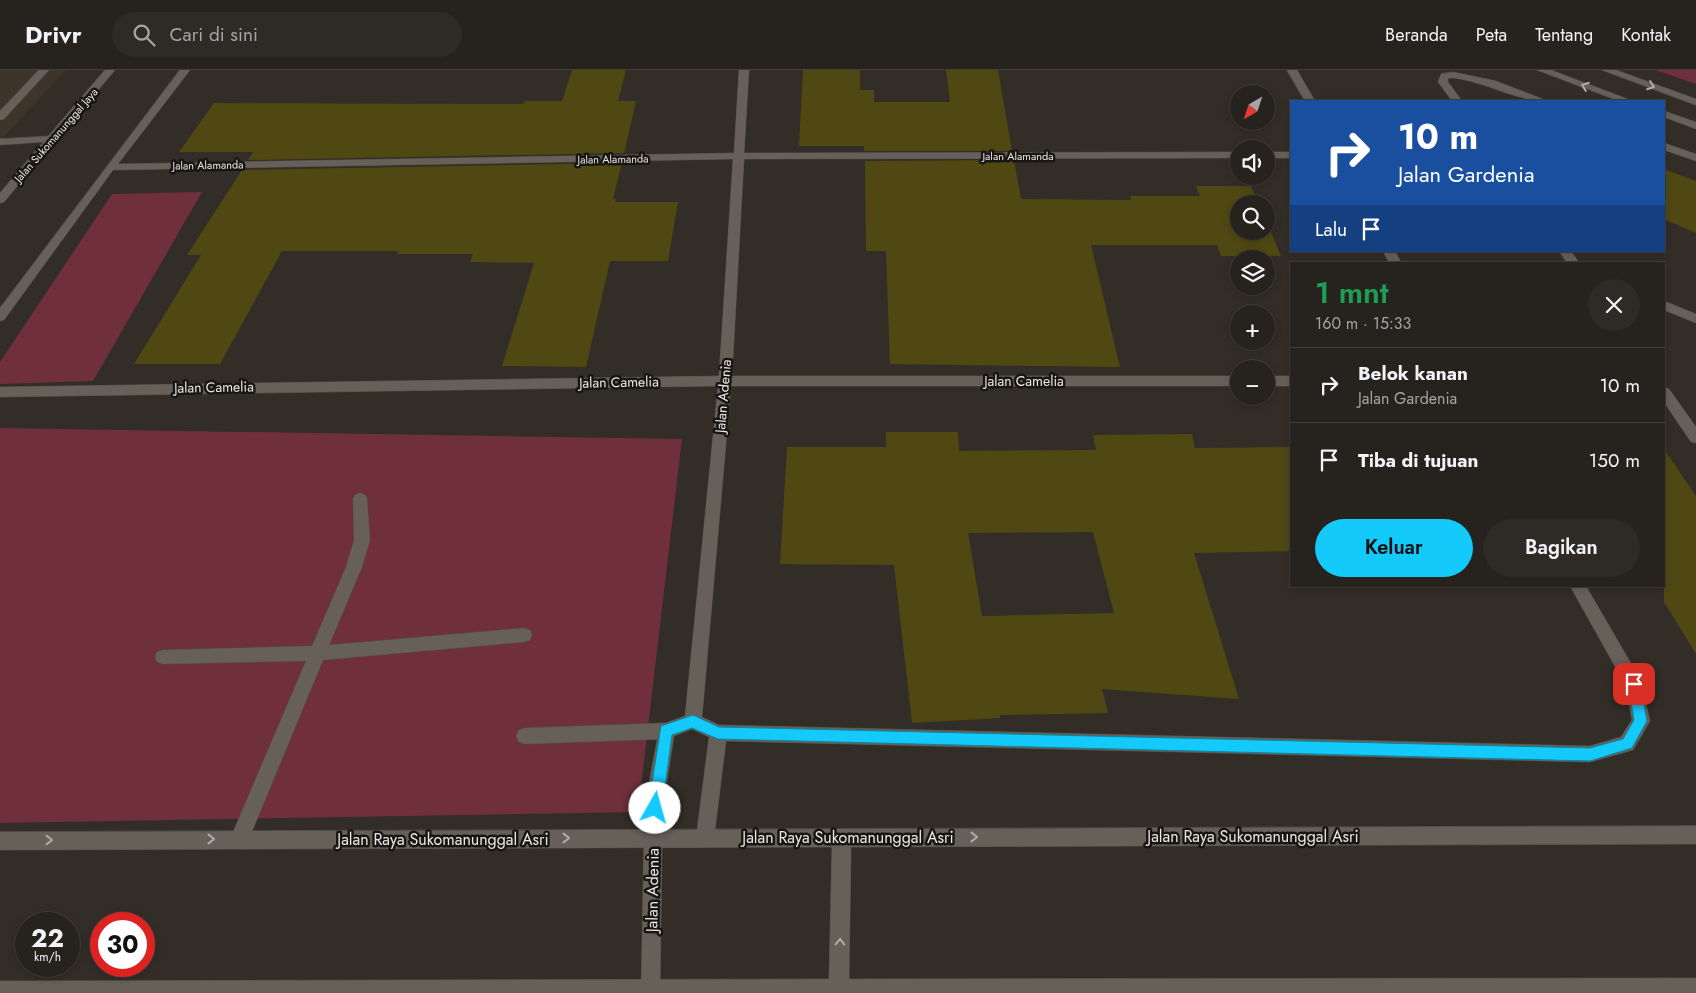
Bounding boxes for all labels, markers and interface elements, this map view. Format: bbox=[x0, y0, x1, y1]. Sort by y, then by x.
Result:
search box bbox=[112, 12, 462, 57]
text: Drivr bbox=[25, 17, 82, 52]
icon: search bbox=[130, 21, 158, 49]
text: Cari di sini bbox=[170, 21, 258, 48]
text: Beranda bbox=[1385, 22, 1448, 48]
text: Peta bbox=[1476, 22, 1507, 48]
text: Tentang bbox=[1535, 22, 1593, 48]
text: Kontak bbox=[1621, 22, 1671, 48]
one-way arrow bbox=[1647, 80, 1655, 90]
one-way arrow bbox=[1581, 82, 1590, 92]
street label: Jalan Sukomanunggal Jaya bbox=[9, 84, 101, 187]
north arrow bbox=[1230, 85, 1275, 130]
map controls bbox=[1230, 85, 1275, 405]
text: 10 m bbox=[1398, 112, 1478, 162]
icon: right bbox=[1315, 120, 1380, 185]
button: sound bbox=[1230, 140, 1275, 185]
street label: Jalan Alamanda bbox=[980, 148, 1054, 164]
street label: Jalan Alamanda bbox=[575, 150, 649, 168]
street label: Jalan Alamanda bbox=[170, 156, 244, 174]
text: Jalan Gardenia bbox=[1398, 158, 1535, 190]
button: search bbox=[1230, 195, 1275, 240]
icon: arrive bbox=[1357, 215, 1385, 243]
text: Lalu bbox=[1315, 216, 1347, 243]
button: layers bbox=[1230, 250, 1275, 295]
text: 1 mnt bbox=[1315, 271, 1389, 314]
button: close bbox=[1588, 279, 1640, 331]
button: + bbox=[1230, 305, 1275, 350]
text: 160 m · 15:33 bbox=[1315, 312, 1411, 335]
street label: Jalan Adenia bbox=[710, 358, 736, 436]
button: − bbox=[1230, 360, 1275, 405]
text: Belok kanan bbox=[1358, 360, 1468, 387]
street label: Jalan Camelia bbox=[577, 371, 659, 393]
street label: Jalan Camelia bbox=[982, 371, 1064, 391]
icon: right bbox=[1315, 371, 1343, 399]
text: 10 m bbox=[1600, 372, 1640, 399]
street label: Jalan Camelia bbox=[172, 376, 254, 398]
text: Jalan Gardenia bbox=[1358, 387, 1457, 410]
icon: arrive bbox=[1315, 446, 1343, 474]
text: Tiba di tujuan bbox=[1358, 447, 1478, 474]
text: 150 m bbox=[1589, 447, 1640, 474]
button: Keluar bbox=[1315, 519, 1473, 577]
button: Bagikan bbox=[1483, 519, 1640, 577]
pin bbox=[1613, 663, 1655, 705]
icon: arrive bbox=[1620, 670, 1648, 698]
position arrow bbox=[628, 781, 680, 833]
street label: Jalan Raya Sukomanunggal Asri bbox=[1145, 825, 1359, 848]
street label: Jalan Raya Sukomanunggal Asri bbox=[740, 826, 954, 849]
street label: Jalan Raya Sukomanunggal Asri bbox=[335, 828, 549, 851]
one-way arrow bbox=[970, 831, 978, 842]
one-way arrow bbox=[562, 833, 570, 843]
one-way arrow bbox=[208, 834, 215, 844]
one-way arrow bbox=[45, 835, 53, 845]
street label: Jalan Adenia bbox=[640, 848, 665, 934]
speed limit sign: 30 bbox=[90, 912, 155, 977]
text: 22 bbox=[31, 920, 64, 956]
one-way arrow bbox=[835, 938, 845, 946]
text: km/h bbox=[34, 948, 61, 966]

